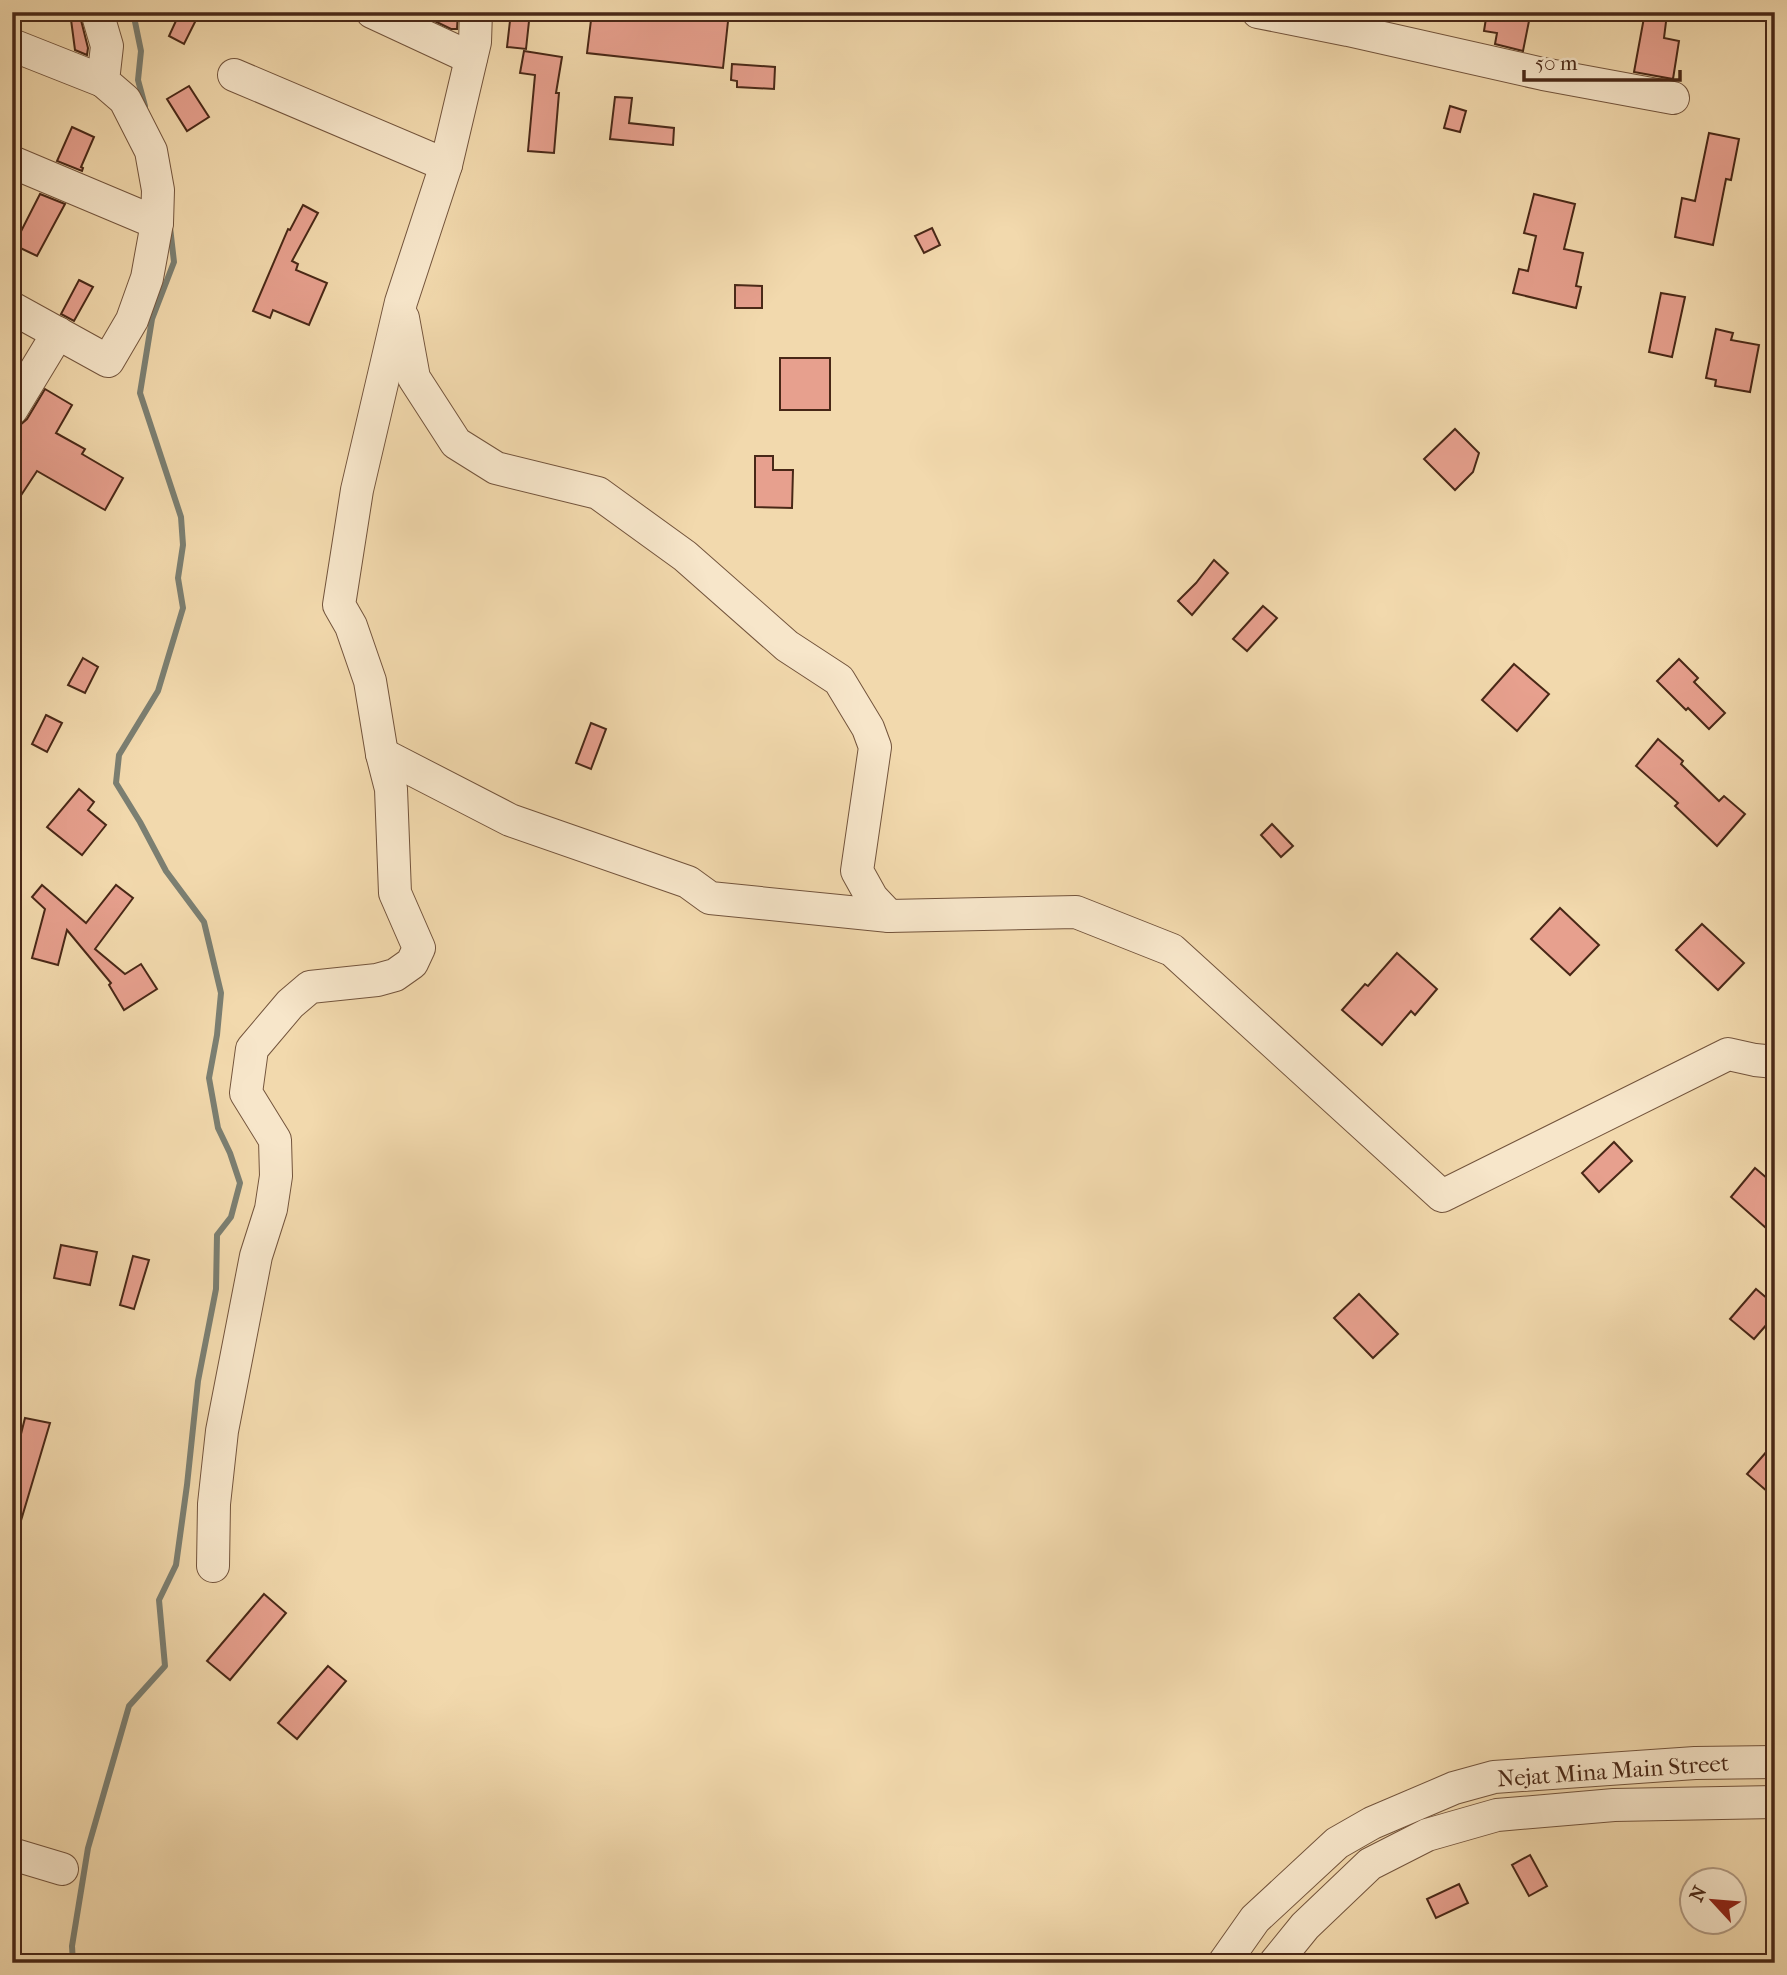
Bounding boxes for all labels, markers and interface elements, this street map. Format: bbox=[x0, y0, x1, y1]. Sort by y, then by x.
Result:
scale bar bbox=[1524, 38, 1680, 82]
text: 50 m bbox=[1535, 51, 1578, 75]
street label: Nejat Mina Main Street bbox=[1496, 1749, 1730, 1793]
north arrow bbox=[1678, 1867, 1748, 1937]
text: N bbox=[1686, 1882, 1712, 1905]

